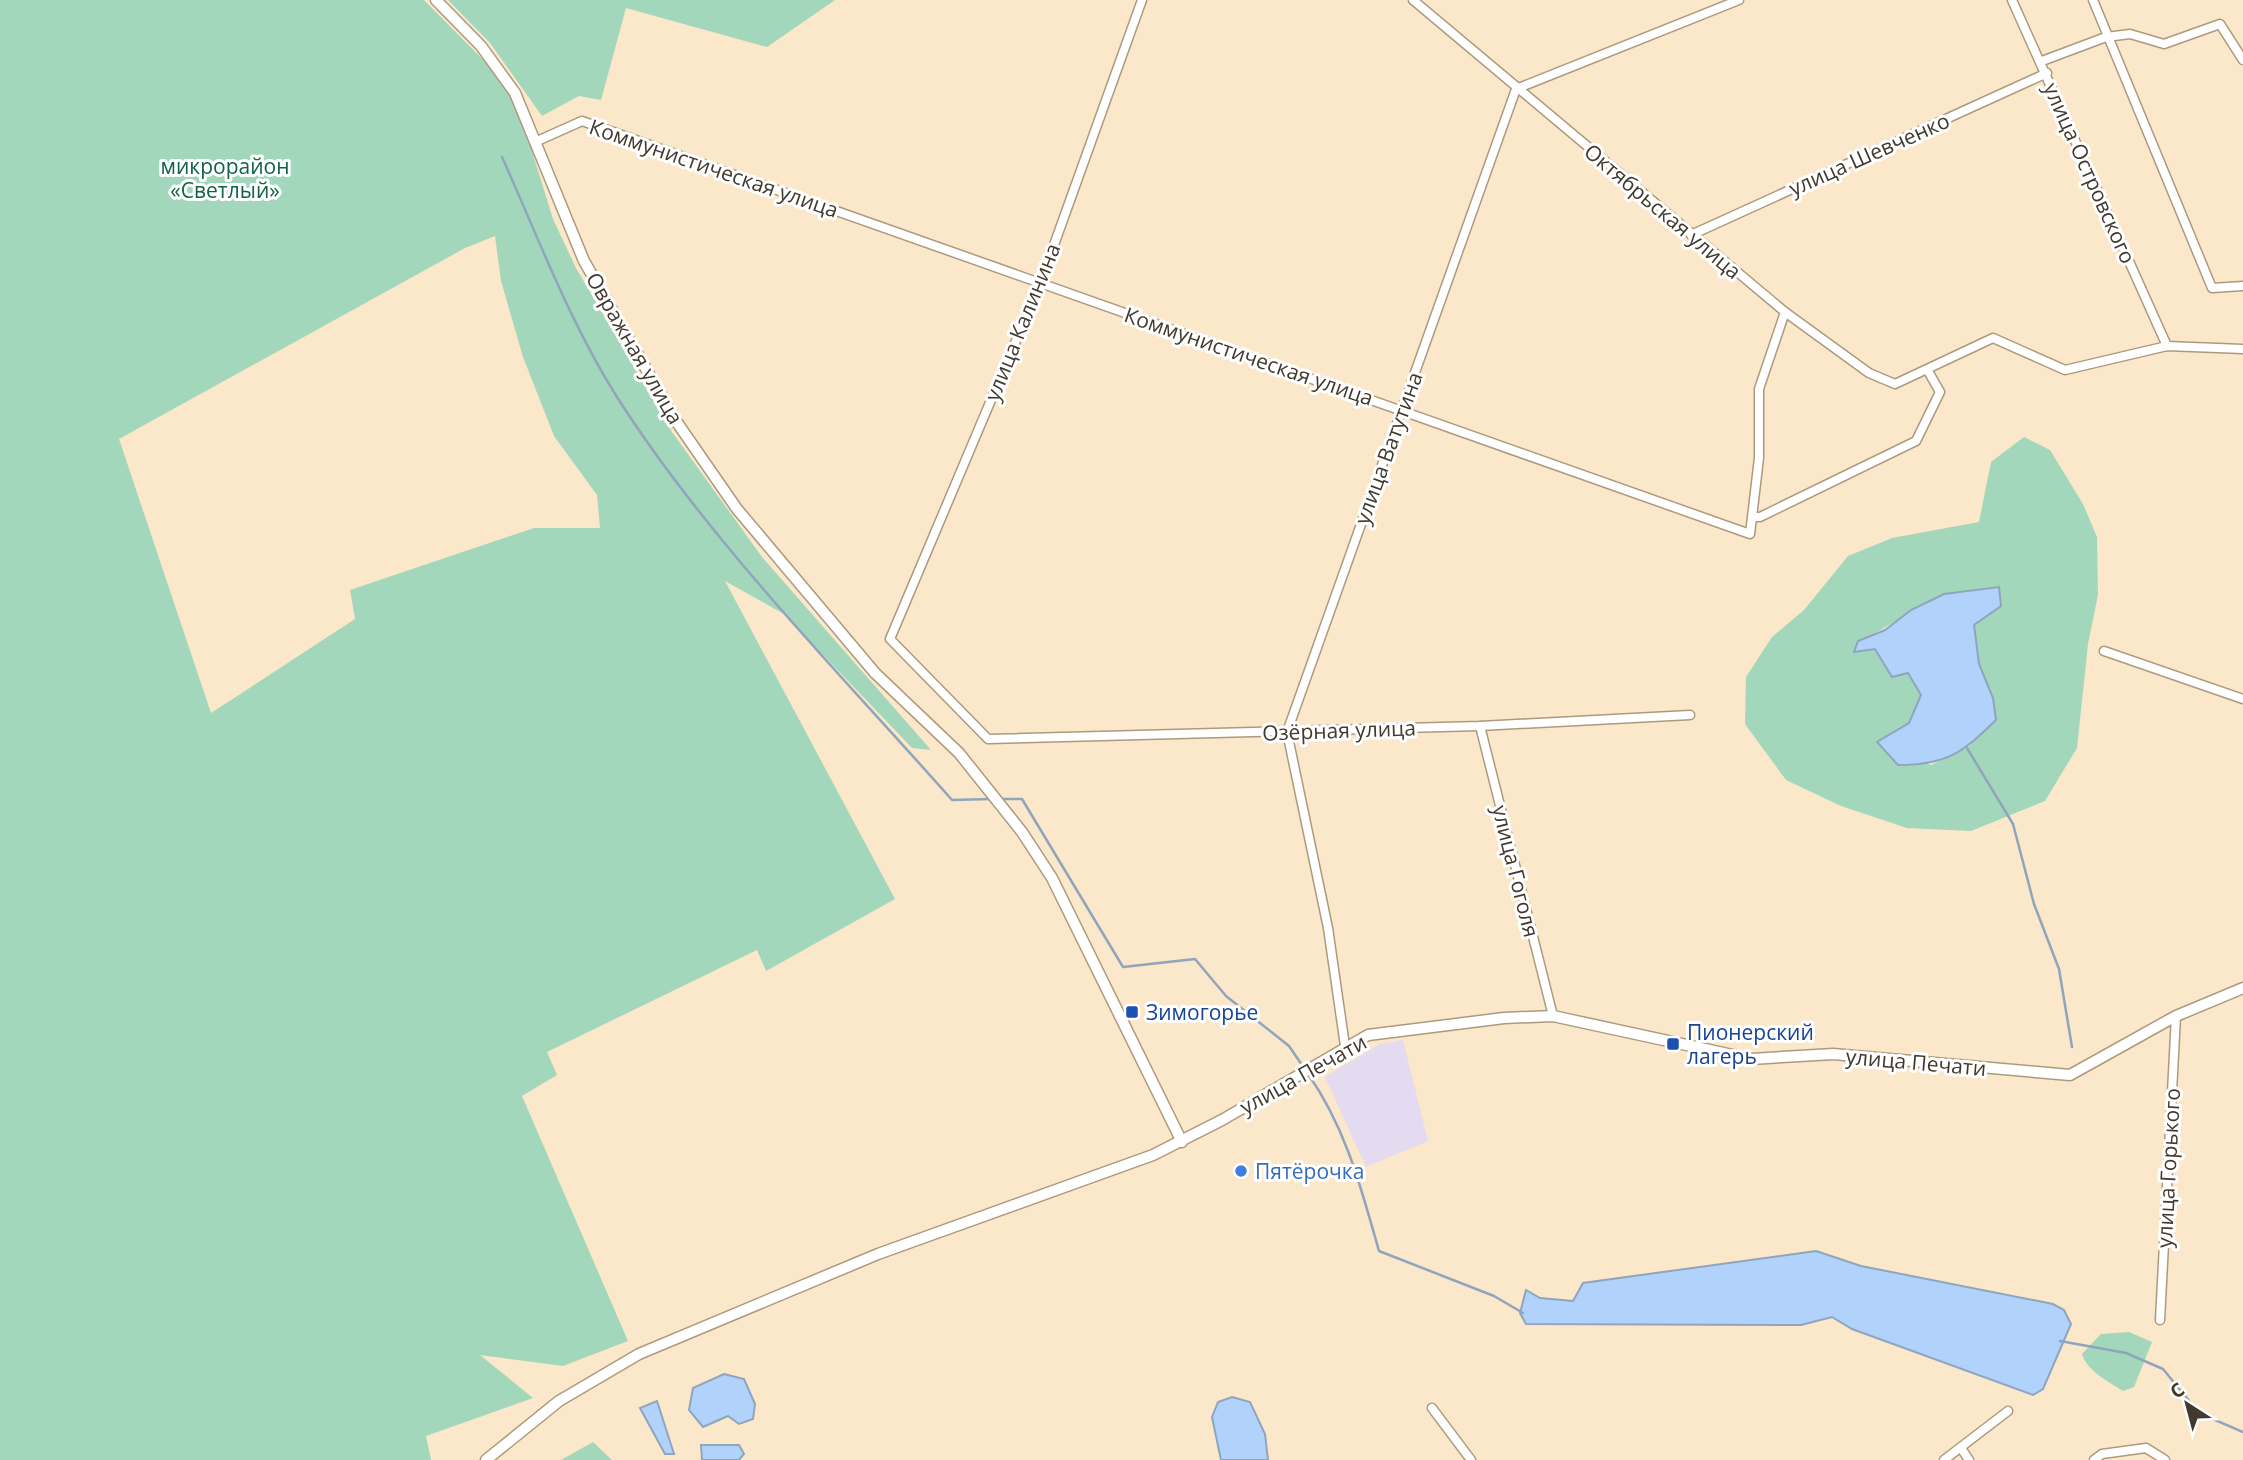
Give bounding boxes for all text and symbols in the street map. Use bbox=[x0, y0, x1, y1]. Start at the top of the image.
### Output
street label: улица Островского bbox=[2038, 78, 2142, 268]
street label: улица Шевченко bbox=[1784, 106, 1954, 202]
street label: Коммунистическая улица bbox=[586, 112, 842, 224]
street label: Октябрьская улица bbox=[1579, 137, 1747, 285]
park label: микрорайон «Светлый» bbox=[161, 152, 289, 204]
street label: улица Калинина bbox=[978, 239, 1066, 405]
street label: Овражная улица bbox=[580, 267, 690, 429]
street label: Коммунистическая улица bbox=[1121, 300, 1377, 412]
street label: улица Ватутина bbox=[1347, 368, 1429, 528]
street label: Озёрная улица bbox=[1262, 713, 1416, 747]
street label: улица Гоголя bbox=[1486, 802, 1546, 940]
place label: Зимогорье bbox=[1146, 998, 1258, 1026]
marker: Зимогорье bbox=[1124, 1004, 1140, 1020]
place label: Пионерский лагерь bbox=[1687, 1018, 1814, 1070]
street label: улица Печати bbox=[1235, 1028, 1371, 1120]
marker: Пионерский лагерь bbox=[1665, 1036, 1681, 1052]
street label: улица Печати bbox=[1845, 1042, 1987, 1082]
street label: улица Горького bbox=[2150, 1087, 2186, 1249]
place label: Пятёрочка bbox=[1255, 1157, 1364, 1185]
marker: Пятёрочка bbox=[1233, 1163, 1249, 1179]
north arrow bbox=[2152, 1369, 2222, 1439]
text: С bbox=[2164, 1376, 2190, 1404]

